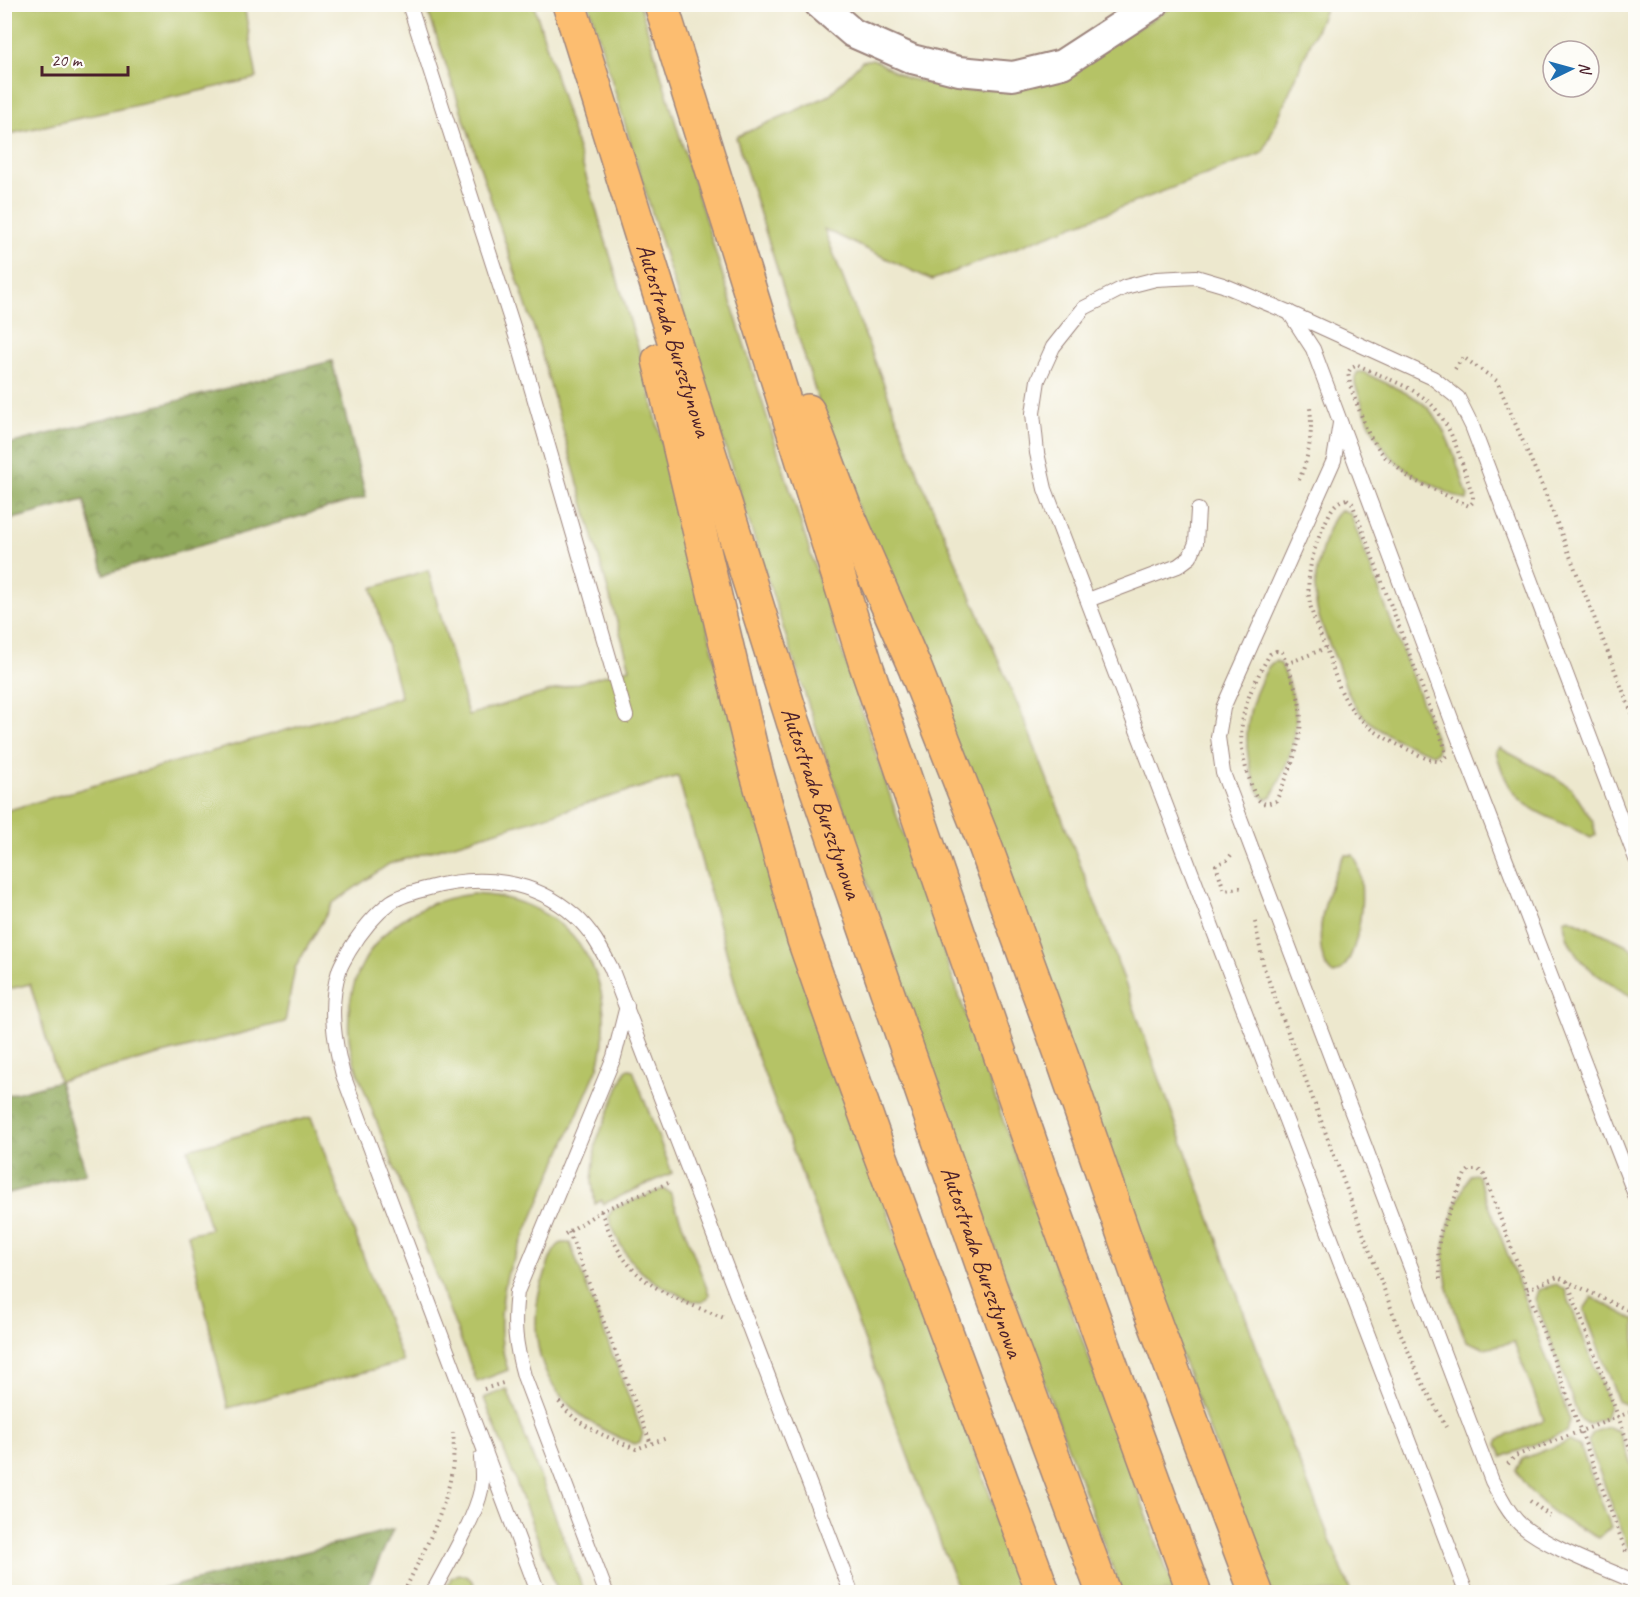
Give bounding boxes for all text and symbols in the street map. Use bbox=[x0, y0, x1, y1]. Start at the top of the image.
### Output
scale bar bbox=[42, 39, 128, 77]
north arrow bbox=[1541, 39, 1601, 99]
text: 20 m bbox=[51, 49, 84, 71]
text: N bbox=[1575, 62, 1596, 77]
street label: Autostrada Bursztynowa bbox=[630, 240, 719, 442]
street label: Autostrada Bursztynowa bbox=[775, 704, 869, 904]
street label: Autostrada Bursztynowa bbox=[934, 1162, 1030, 1363]

